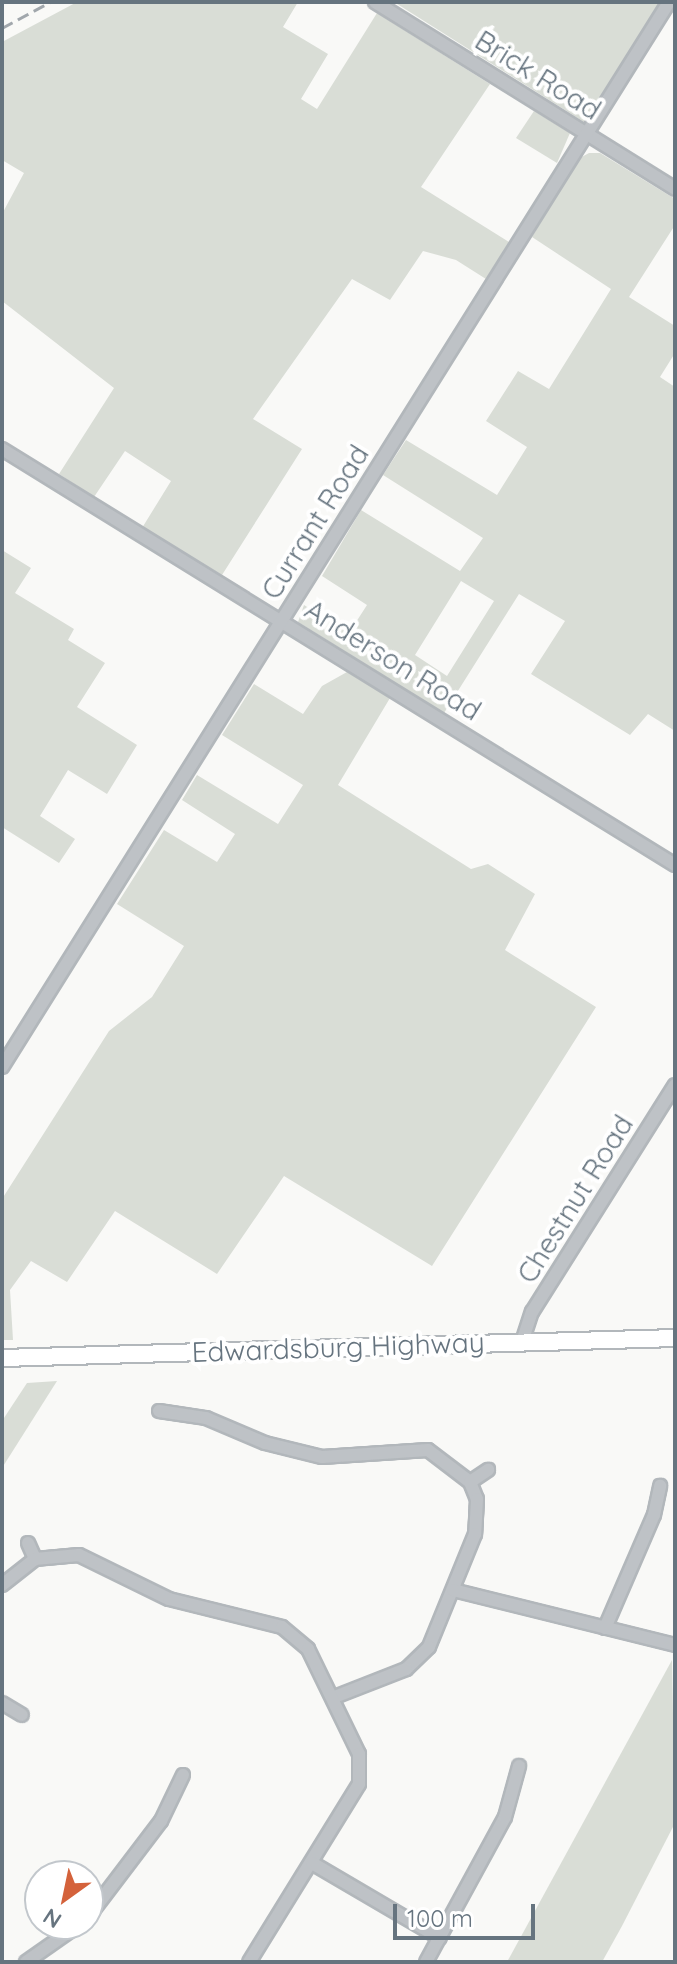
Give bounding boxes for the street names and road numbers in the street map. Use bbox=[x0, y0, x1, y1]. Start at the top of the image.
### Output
street label: Brick Road bbox=[469, 23, 607, 127]
street label: Currant Road bbox=[254, 439, 376, 605]
street label: Anderson Road bbox=[299, 592, 487, 728]
street label: Chestnut Road bbox=[510, 1109, 640, 1289]
street label: Edwardsburg Highway bbox=[191, 1325, 485, 1369]

